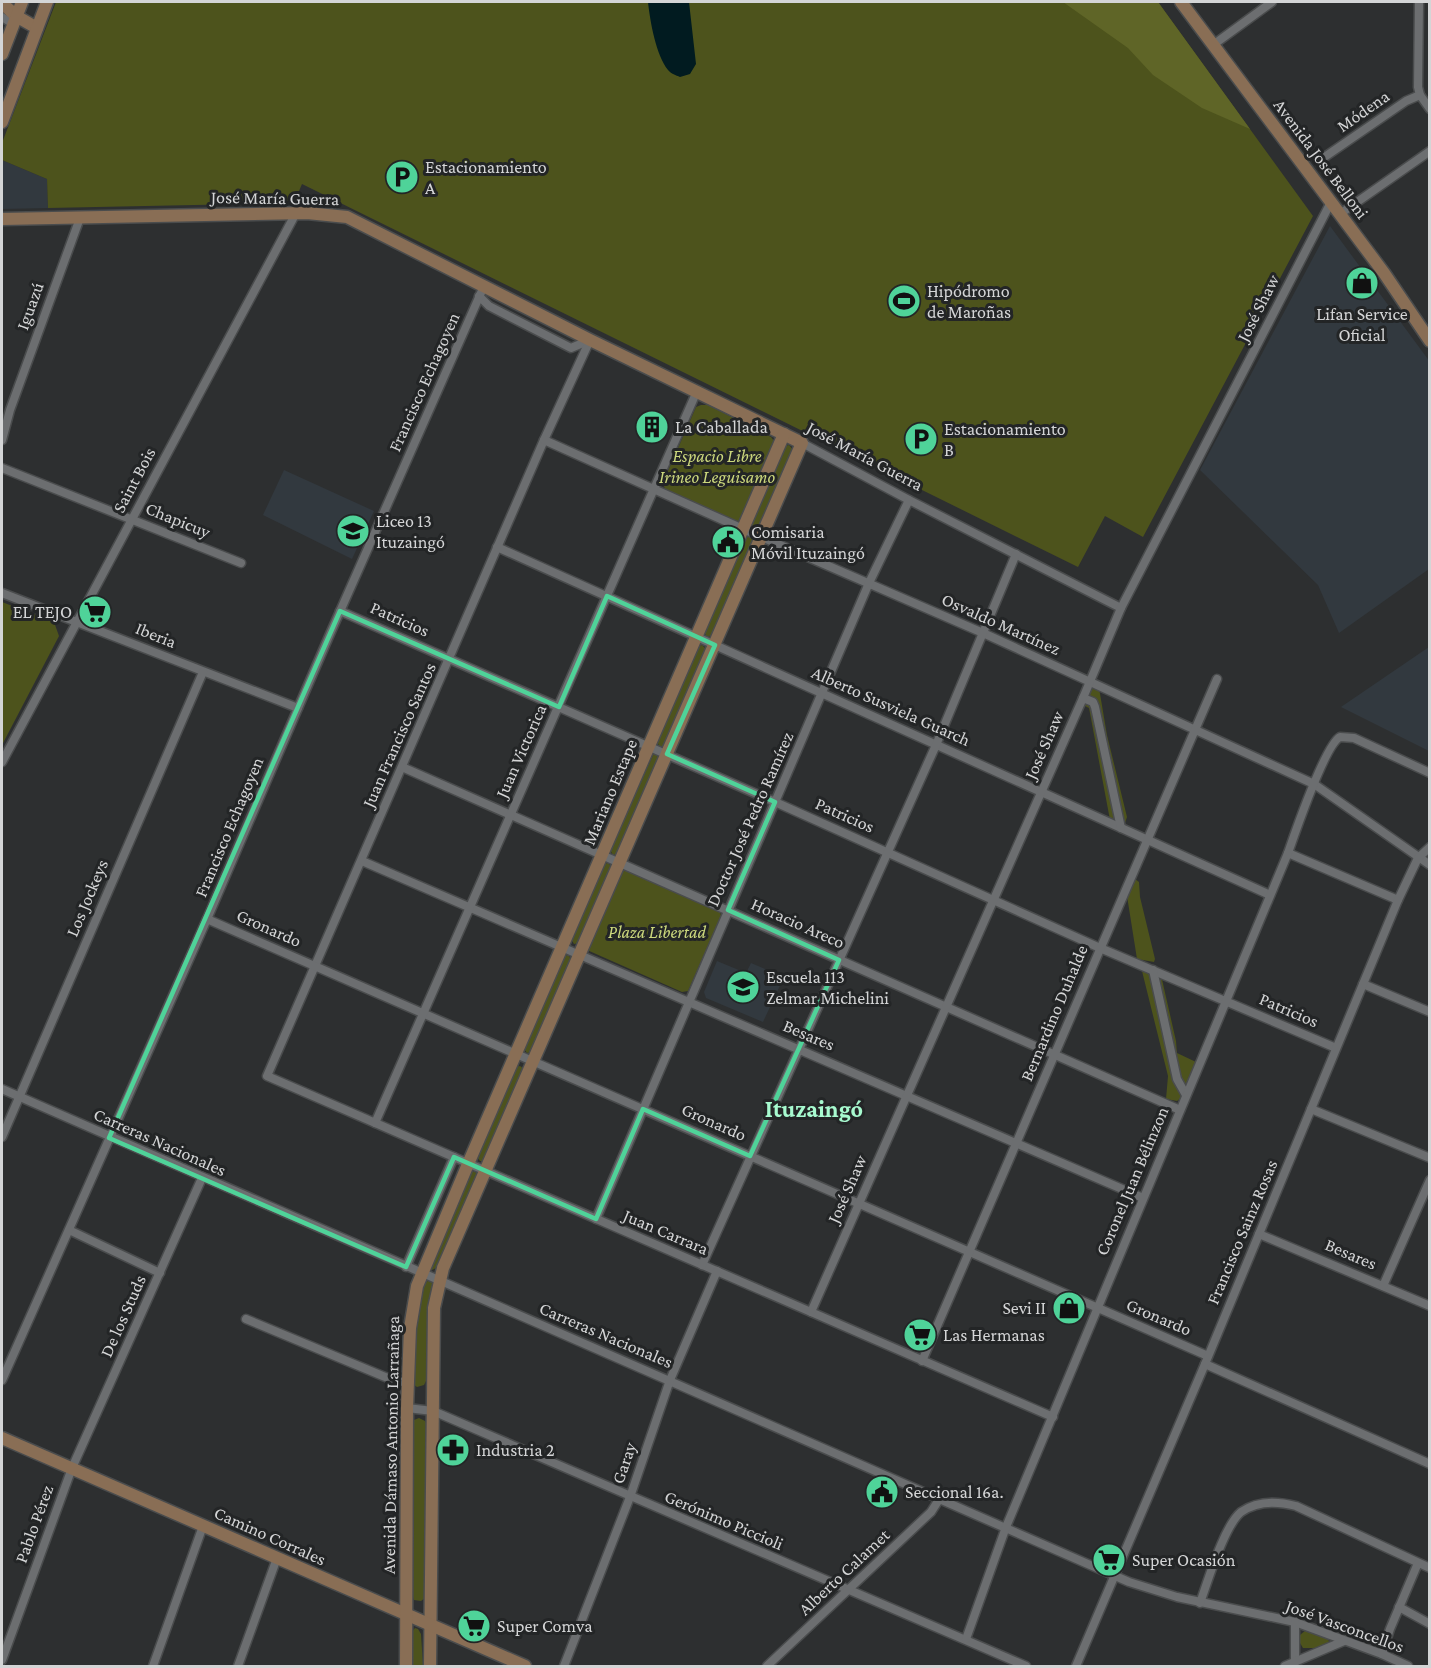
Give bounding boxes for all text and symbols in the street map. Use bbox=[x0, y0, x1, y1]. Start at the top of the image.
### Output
street label: Módena bbox=[1333, 86, 1393, 136]
street label: Avenida José Belloni bbox=[1270, 95, 1373, 223]
place label: Estacionamiento A bbox=[425, 157, 547, 198]
parking icon: Estacionamiento A bbox=[384, 159, 420, 195]
street label: José María Guerra bbox=[209, 187, 339, 209]
shop icon: Lifan Service Oficial bbox=[1344, 265, 1380, 301]
street label: José Shaw bbox=[1232, 271, 1284, 346]
street label: Iguazú bbox=[12, 279, 48, 333]
place label: Hipódromo de Maroñas bbox=[927, 281, 1011, 322]
sports icon: Hipódromo de Maroñas bbox=[886, 283, 922, 319]
place label: Lifan Service Oficial bbox=[1316, 304, 1408, 345]
street label: Francisco Echagoyen bbox=[384, 309, 464, 455]
building icon: La Caballada bbox=[634, 409, 670, 445]
street label: José María Guerra bbox=[802, 416, 926, 495]
place label: La Caballada bbox=[675, 417, 768, 437]
place label: Estacionamiento B bbox=[944, 419, 1066, 460]
parking icon: Estacionamiento B bbox=[903, 421, 939, 457]
street label: Saint Bois bbox=[109, 444, 159, 516]
park label: Espacio Libre Irineo Leguisamo bbox=[659, 446, 775, 487]
street label: Chapicuy bbox=[143, 498, 214, 542]
place label: Liceo 13 Ituzaingó bbox=[376, 511, 445, 552]
school or university icon: Liceo 13 Ituzaingó bbox=[335, 513, 371, 549]
place label: Comisaria Móvil Ituzaingó bbox=[751, 522, 865, 563]
public building icon: Comisaria Móvil Ituzaingó bbox=[710, 524, 746, 560]
street label: Osvaldo Martínez bbox=[939, 589, 1064, 659]
supermarket icon: EL TEJO bbox=[77, 594, 113, 630]
street label: Patricios bbox=[367, 597, 433, 641]
place label: EL TEJO bbox=[13, 602, 72, 622]
street label: Iberia bbox=[133, 618, 179, 652]
street label: Juan Francisco Santos bbox=[357, 660, 440, 812]
street label: Alberto Susviela Guarch bbox=[809, 662, 974, 750]
street label: Juan Victorica bbox=[491, 701, 551, 803]
street label: José Shaw bbox=[1019, 707, 1068, 784]
street label: Doctor José Pedro Ramírez bbox=[702, 728, 798, 909]
street label: Mariano Estape bbox=[579, 736, 641, 848]
street label: Francisco Echagoyen bbox=[190, 754, 268, 900]
street label: Patricios bbox=[812, 793, 878, 837]
street label: Los Jockeys bbox=[62, 857, 112, 939]
street label: Horacio Areco bbox=[748, 894, 848, 953]
street label: Gronardo bbox=[234, 905, 305, 951]
park label: Plaza Libertad bbox=[608, 922, 706, 942]
street label: Bernardino Duhalde bbox=[1016, 942, 1092, 1084]
place label: Escuela 113 Zelmar Michelini bbox=[766, 967, 889, 1008]
school or university icon: Escuela 113 Zelmar Michelini bbox=[725, 969, 761, 1005]
street label: Patricios bbox=[1256, 989, 1322, 1031]
street label: Besares bbox=[780, 1015, 838, 1055]
district label: Ituzaingó bbox=[765, 1095, 863, 1122]
street label: Gronardo bbox=[679, 1099, 750, 1145]
street label: Coronel Juan Bélinzon bbox=[1092, 1103, 1172, 1258]
street label: Carreras Nacionales bbox=[91, 1104, 229, 1180]
street label: José Shaw bbox=[822, 1151, 871, 1228]
street label: Francisco Sainz Rosas bbox=[1203, 1157, 1281, 1307]
street label: Juan Carrara bbox=[619, 1204, 711, 1259]
street label: Besares bbox=[1322, 1234, 1380, 1274]
street label: De los Studs bbox=[96, 1272, 150, 1360]
shop icon: Sevi II bbox=[1051, 1290, 1087, 1326]
street label: Gronardo bbox=[1123, 1294, 1195, 1340]
street label: Carreras Nacionales bbox=[536, 1298, 676, 1372]
place label: Sevi II bbox=[1002, 1298, 1046, 1318]
street label: Avenida Dámaso Antonio Larrañaga bbox=[379, 1316, 403, 1574]
supermarket icon: Las Hermanas bbox=[902, 1317, 938, 1353]
place label: Las Hermanas bbox=[943, 1325, 1045, 1345]
pharmacy icon: Industria 2 bbox=[435, 1432, 471, 1468]
street label: Garay bbox=[608, 1439, 641, 1486]
place label: Industria 2 bbox=[476, 1440, 555, 1460]
public building icon: Seccional 16a. bbox=[864, 1474, 900, 1510]
street label: Pablo Pérez bbox=[11, 1482, 57, 1566]
place label: Seccional 16a. bbox=[905, 1482, 1004, 1502]
street label: Gerónimo Piccioli bbox=[662, 1486, 787, 1554]
street label: Camino Corrales bbox=[211, 1502, 329, 1570]
street label: Alberto Calamet bbox=[794, 1524, 894, 1619]
supermarket icon: Super Ocasión bbox=[1091, 1542, 1127, 1578]
place label: Super Ocasión bbox=[1132, 1550, 1236, 1570]
street label: José Vasconcellos bbox=[1281, 1595, 1407, 1657]
supermarket icon: Super Comva bbox=[456, 1608, 492, 1644]
place label: Super Comva bbox=[497, 1616, 592, 1636]

